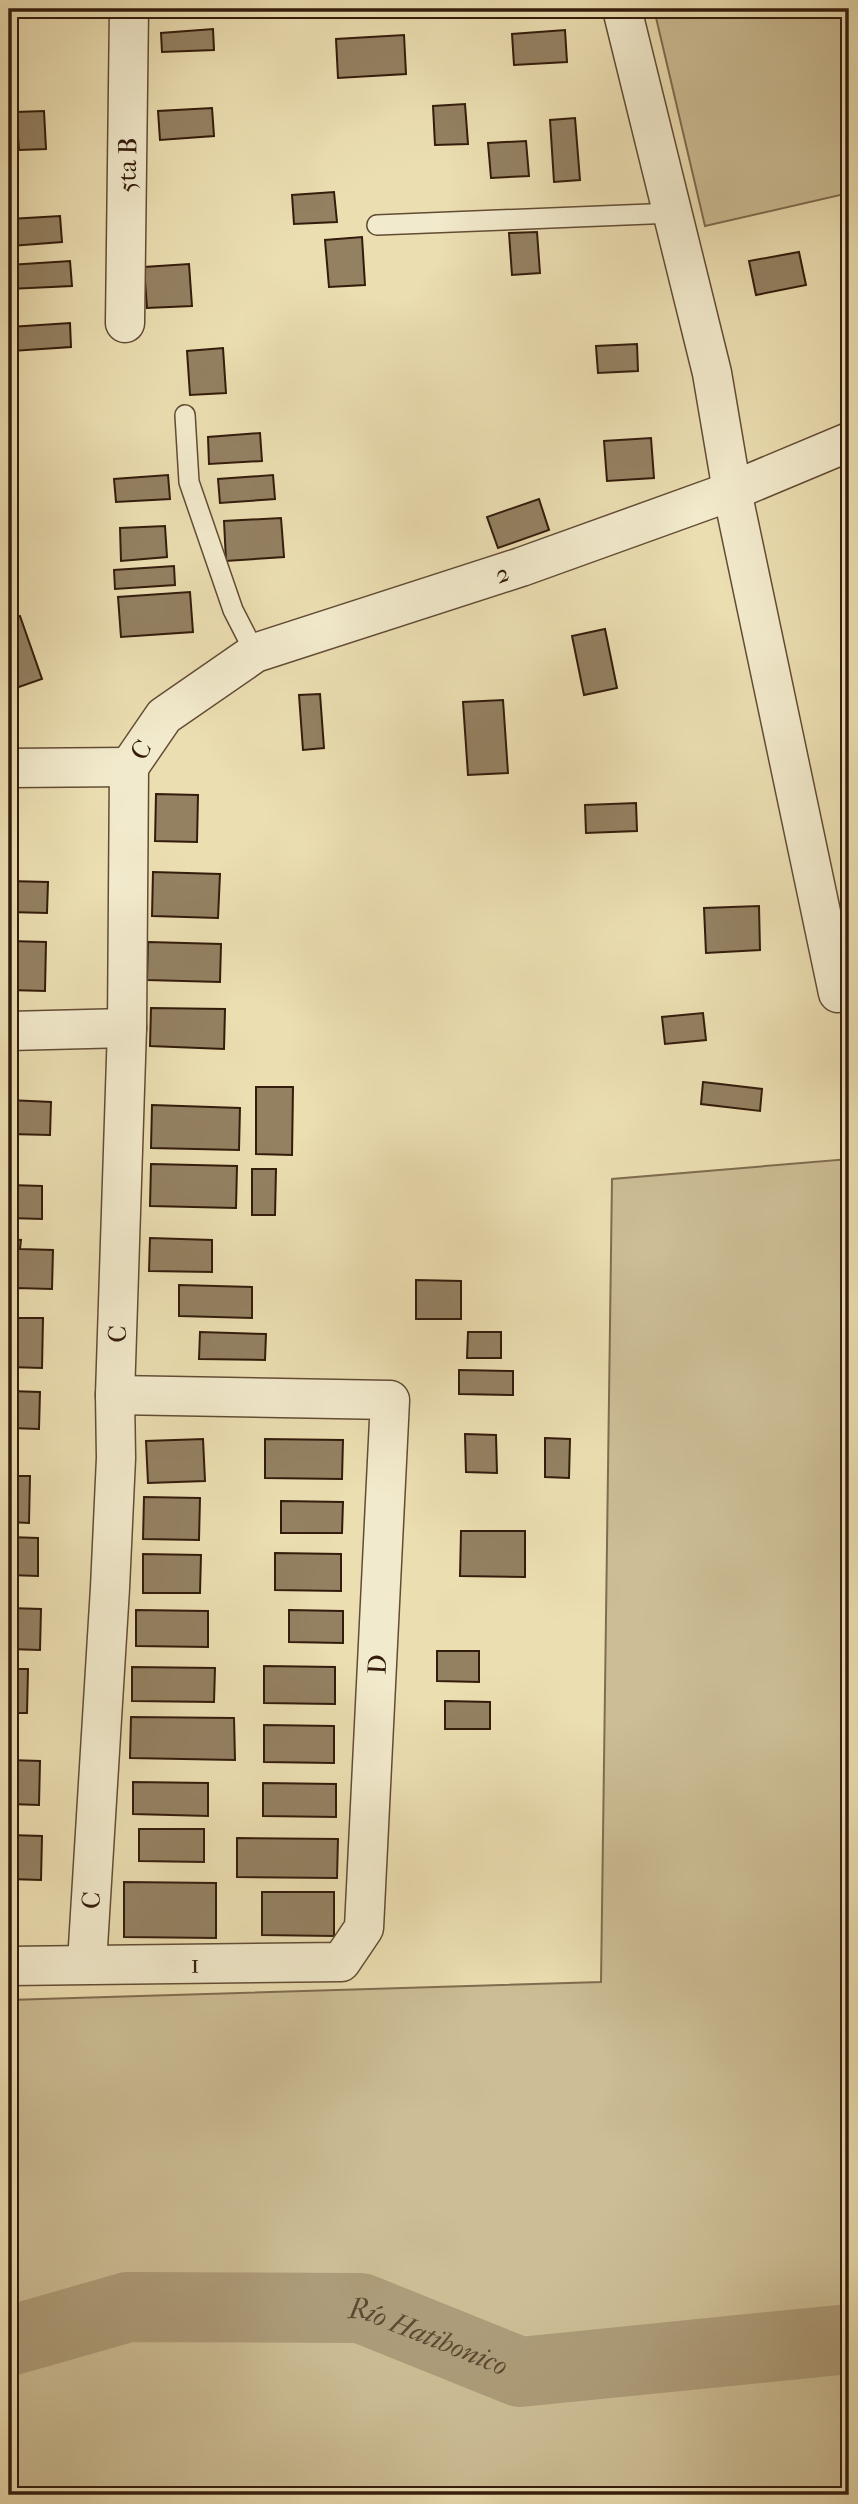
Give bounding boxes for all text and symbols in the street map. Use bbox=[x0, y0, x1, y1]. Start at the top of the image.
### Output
street label: 5ta B bbox=[112, 137, 143, 193]
street label: 2 bbox=[491, 557, 513, 590]
street label: C bbox=[124, 734, 159, 766]
street label: C bbox=[102, 1325, 133, 1343]
street label: D bbox=[362, 1654, 393, 1675]
street label: C bbox=[75, 1890, 107, 1910]
street label: 1 bbox=[190, 1949, 200, 1980]
water label: Río Hatibonico bbox=[346, 2292, 513, 2382]

